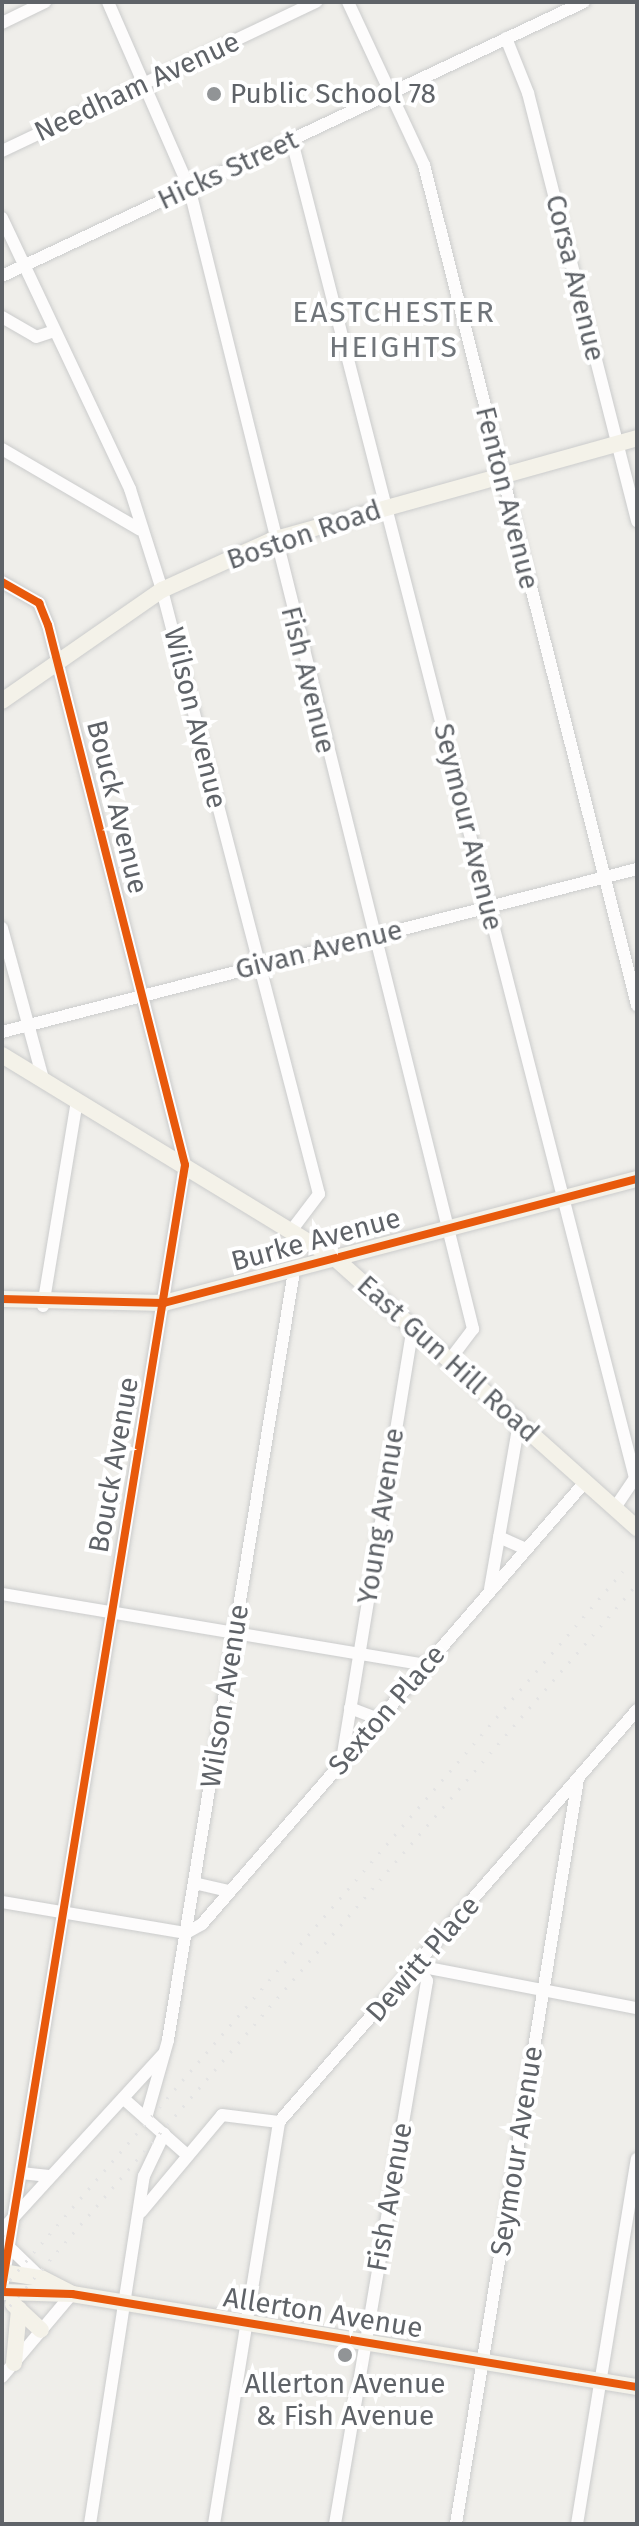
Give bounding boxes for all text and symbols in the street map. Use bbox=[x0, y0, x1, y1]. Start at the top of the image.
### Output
street label: Needham Avenue bbox=[29, 25, 245, 149]
place label: Public School 78 bbox=[230, 77, 436, 111]
marker: Public School 78 bbox=[205, 85, 223, 103]
street label: Hicks Street bbox=[152, 123, 304, 217]
street label: Corsa Avenue bbox=[538, 191, 612, 365]
district label: EASTCHESTER HEIGHTS bbox=[292, 294, 496, 364]
street label: Fenton Avenue bbox=[468, 403, 546, 593]
street label: Boston Road bbox=[222, 493, 386, 577]
street label: Fish Avenue bbox=[273, 603, 343, 757]
street label: Wilson Avenue bbox=[156, 624, 234, 812]
street label: Bouck Avenue bbox=[79, 717, 155, 897]
street label: Seymour Avenue bbox=[426, 720, 510, 934]
street label: Givan Avenue bbox=[232, 913, 406, 987]
street label: Burke Avenue bbox=[228, 1201, 404, 1279]
street label: East Gun Hill Road bbox=[350, 1268, 546, 1450]
street label: Bouck Avenue bbox=[82, 1375, 146, 1555]
street label: Young Avenue bbox=[351, 1426, 411, 1606]
street label: Wilson Avenue bbox=[194, 1602, 256, 1790]
street label: Sexton Place bbox=[321, 1638, 453, 1782]
street label: Dewitt Place bbox=[359, 1889, 487, 2029]
street label: Seymour Avenue bbox=[484, 2044, 550, 2258]
street label: Fish Avenue bbox=[360, 2120, 420, 2274]
street label: Allerton Avenue bbox=[221, 2281, 425, 2345]
marker: Allerton Avenue & Fish Avenue bbox=[336, 2346, 354, 2364]
place label: Allerton Avenue & Fish Avenue bbox=[244, 2367, 446, 2433]

